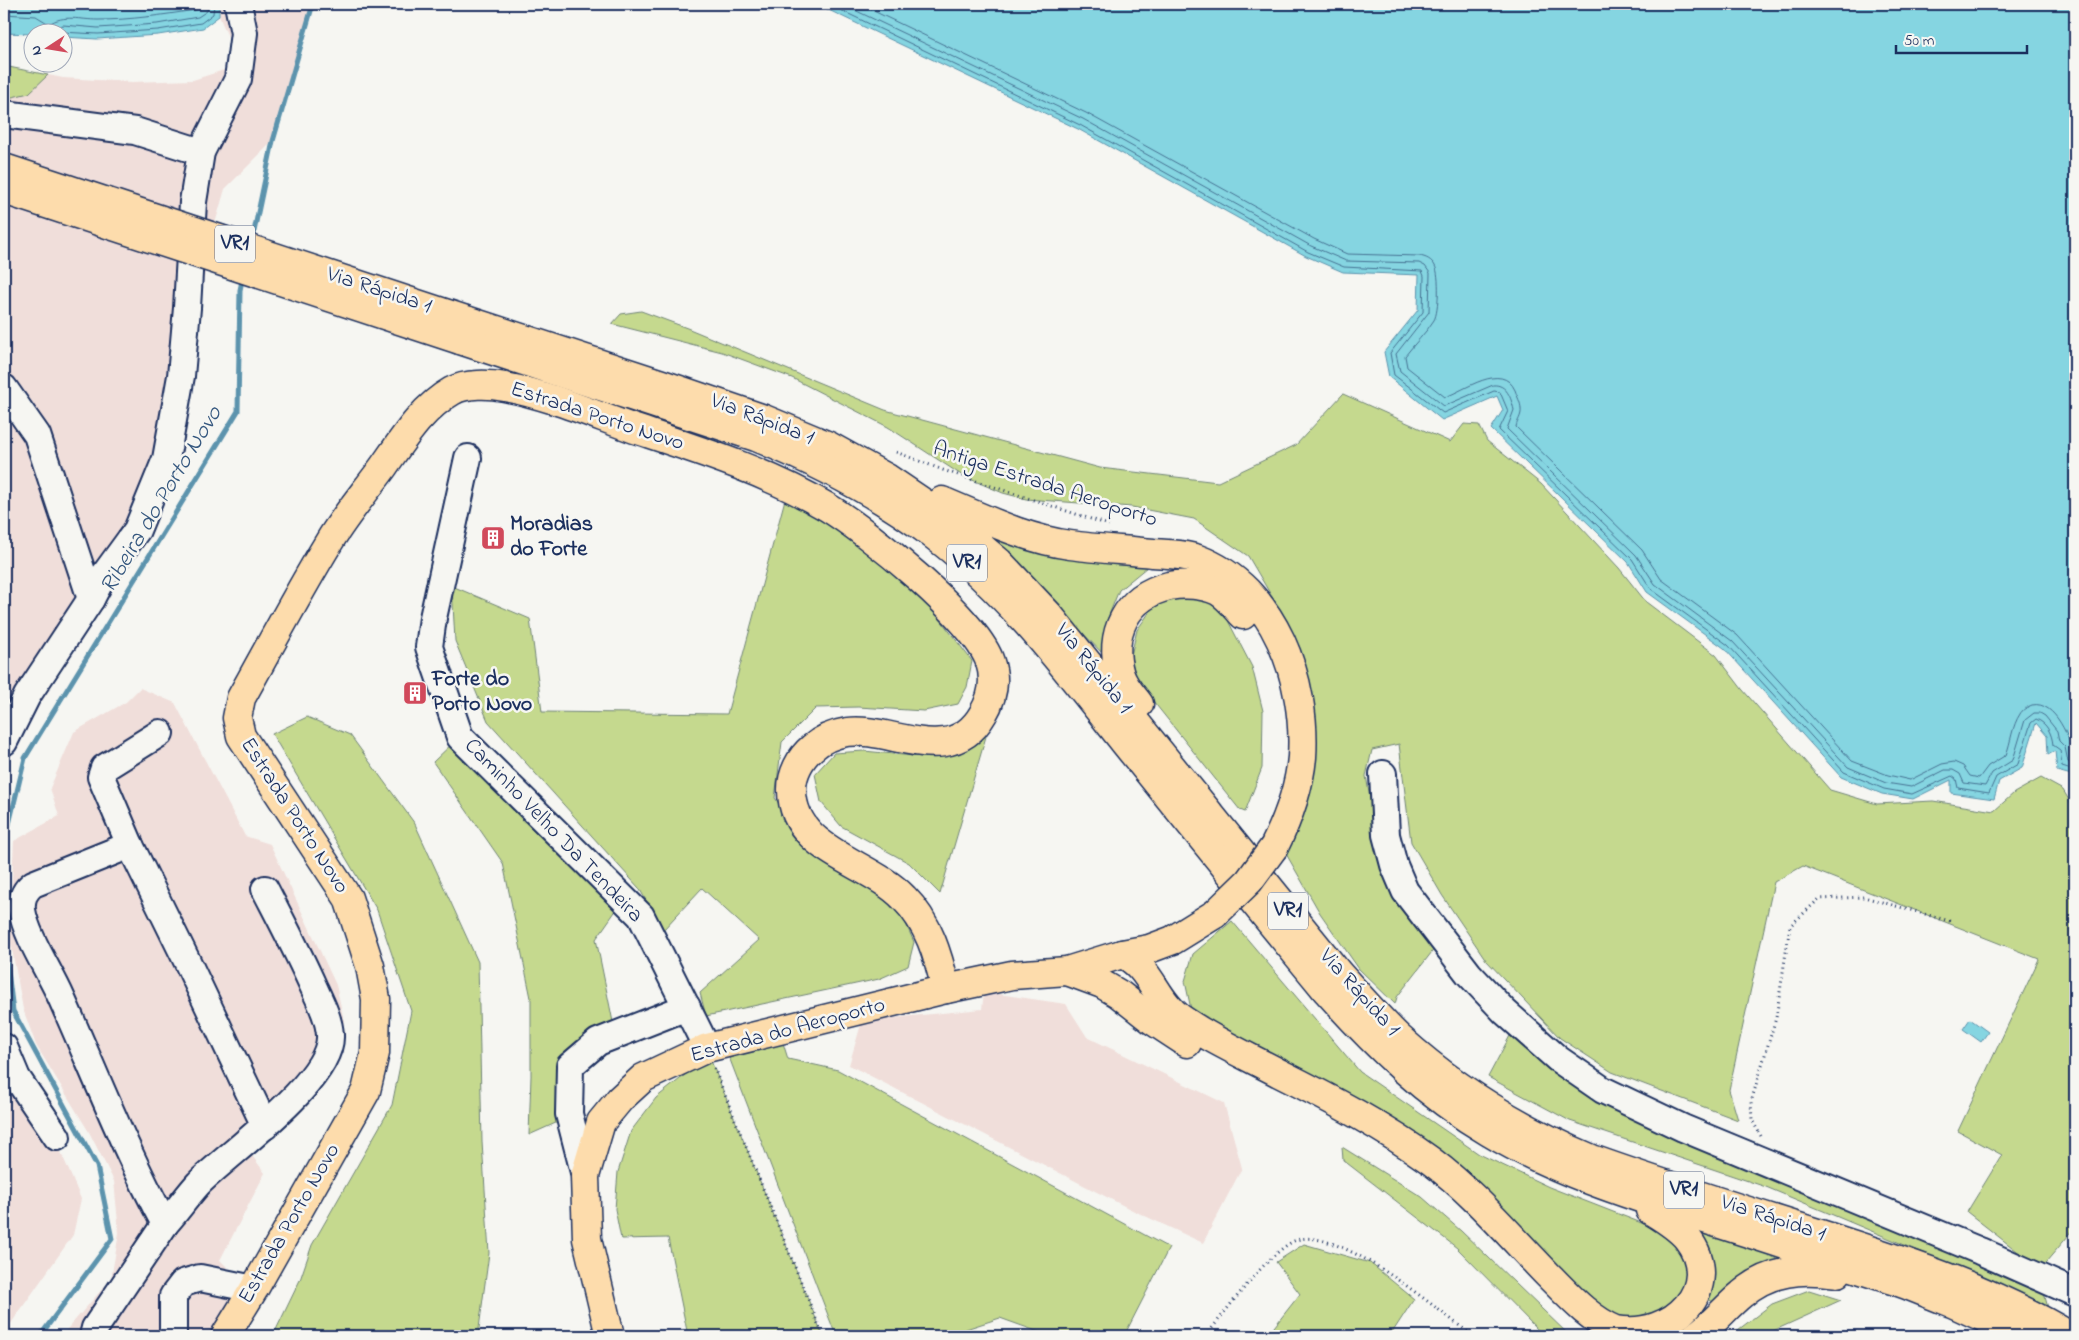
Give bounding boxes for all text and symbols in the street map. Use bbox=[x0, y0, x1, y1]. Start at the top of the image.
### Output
north arrow bbox=[22, 22, 72, 72]
scale bar bbox=[1896, 22, 2028, 54]
text: 50 m bbox=[1904, 30, 1935, 52]
text: N bbox=[25, 44, 48, 57]
road number: VR1 bbox=[215, 225, 255, 262]
street label: Via Rápida 1 bbox=[321, 259, 436, 323]
street label: Estrada Porto Novo bbox=[506, 374, 688, 460]
street label: Via Rápida 1 bbox=[705, 385, 818, 454]
water label: Ribeira do Porto Novo bbox=[92, 398, 233, 600]
street label: Antiga Estrada Aeroporto bbox=[928, 434, 1161, 537]
place label: Moradias do Forte bbox=[510, 509, 593, 566]
building icon: Moradias do Forte bbox=[480, 525, 506, 551]
road number: VR1 bbox=[947, 544, 987, 582]
street label: Via Rápida 1 bbox=[1046, 616, 1140, 721]
place label: Forte do Porto Novo bbox=[431, 664, 532, 721]
building icon: Forte do Porto Novo bbox=[402, 680, 428, 706]
street label: Caminho Velho Da Tendeira bbox=[456, 731, 650, 931]
street label: Estrada Porto Novo bbox=[231, 732, 357, 900]
road number: VR1 bbox=[1268, 892, 1308, 929]
street label: Via Rápida 1 bbox=[1310, 941, 1407, 1044]
street label: Estrada do Aeroporto bbox=[687, 990, 889, 1072]
street label: Estrada Porto Novo bbox=[231, 1138, 349, 1310]
road number: VR1 bbox=[1664, 1172, 1704, 1208]
street label: Via Rápida 1 bbox=[1715, 1187, 1830, 1251]

